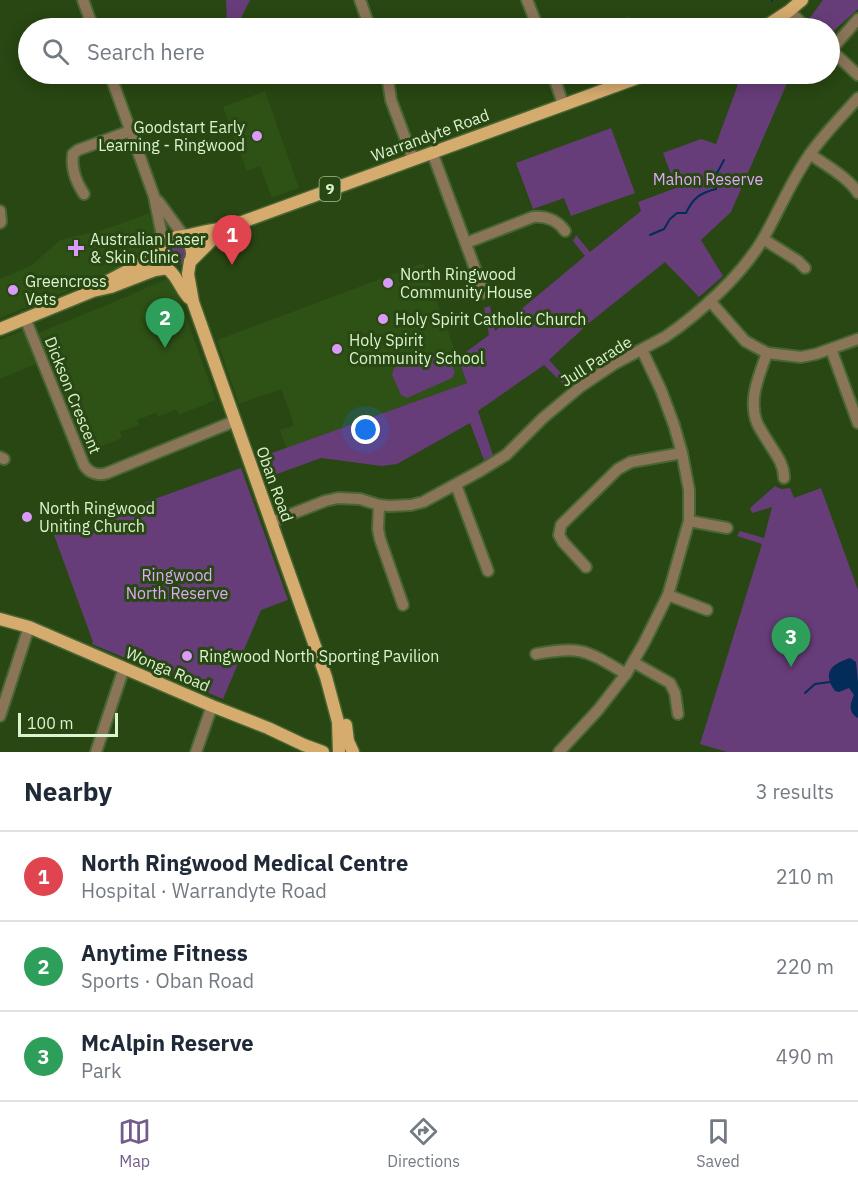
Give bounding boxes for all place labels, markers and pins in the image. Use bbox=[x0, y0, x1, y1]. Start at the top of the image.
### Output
place label: Goodstart Early Learning - Ringwood bbox=[98, 117, 245, 155]
marker: Goodstart Early Learning - Ringwood bbox=[250, 129, 264, 143]
pin: 1 bbox=[212, 216, 252, 265]
place label: Australian Laser & Skin Clinic bbox=[90, 229, 206, 267]
marker: Australian Laser & Skin Clinic bbox=[67, 239, 85, 257]
place label: North Ringwood Community House bbox=[400, 264, 533, 302]
place label: Greencross Vets bbox=[25, 271, 107, 309]
marker: North Ringwood Community House bbox=[381, 276, 395, 290]
marker: Greencross Vets bbox=[6, 283, 20, 297]
pin: 2 bbox=[146, 298, 184, 348]
place label: Holy Spirit Catholic Church bbox=[395, 309, 586, 329]
marker: Holy Spirit Catholic Church bbox=[376, 312, 390, 326]
place label: Holy Spirit Community School bbox=[349, 330, 484, 368]
marker: Holy Spirit Community School bbox=[330, 342, 344, 356]
place label: North Ringwood Uniting Church bbox=[39, 498, 155, 536]
marker: North Ringwood Uniting Church bbox=[20, 510, 34, 524]
pin: 3 bbox=[772, 618, 810, 667]
place label: Ringwood North Sporting Pavilion bbox=[199, 646, 439, 666]
marker: Ringwood North Sporting Pavilion bbox=[180, 649, 194, 663]

